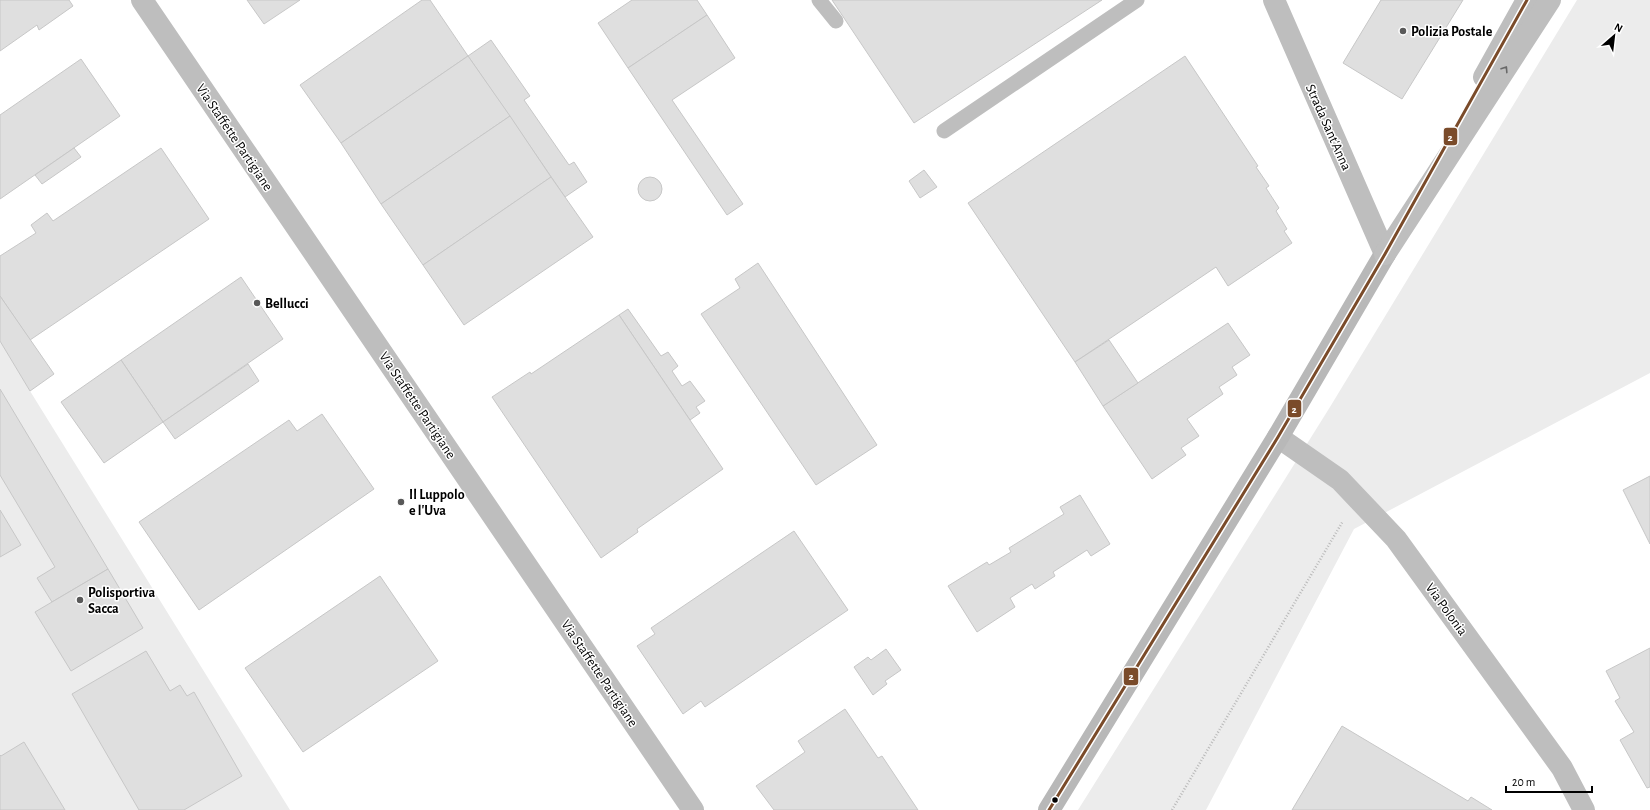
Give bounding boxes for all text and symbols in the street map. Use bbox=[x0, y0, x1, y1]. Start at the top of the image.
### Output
north arrow bbox=[1594, 16, 1634, 56]
text: N bbox=[1612, 21, 1624, 34]
place label: Polizia Postale bbox=[1411, 25, 1493, 39]
marker: Polizia Postale bbox=[1398, 26, 1408, 36]
one-way arrow bbox=[1501, 66, 1508, 73]
street label: Via Staffette Partigiane bbox=[193, 82, 275, 193]
street label: Strada Sant'Anna bbox=[1303, 82, 1354, 173]
line badge: 2 bbox=[1443, 127, 1458, 146]
text: 2 bbox=[1447, 132, 1453, 143]
place label: Bellucci bbox=[265, 297, 309, 311]
marker: Bellucci bbox=[252, 298, 262, 308]
street label: Via Staffette Partigiane bbox=[376, 350, 458, 461]
line badge: 2 bbox=[1287, 399, 1302, 418]
text: 2 bbox=[1291, 404, 1297, 415]
place label: Il Luppolo e l'Uva bbox=[409, 488, 465, 518]
marker: Il Luppolo e l'Uva bbox=[396, 497, 406, 507]
street label: Via Polonia bbox=[1423, 581, 1470, 639]
place label: Polisportiva Sacca bbox=[88, 586, 155, 616]
marker: Polisportiva Sacca bbox=[75, 595, 85, 605]
street label: Via Staffette Partigiane bbox=[558, 618, 640, 729]
line badge: 2 bbox=[1123, 667, 1139, 686]
text: 2 bbox=[1128, 671, 1134, 682]
scale bar bbox=[1506, 768, 1592, 794]
text: 20 m bbox=[1512, 776, 1535, 788]
unlabelled marker bbox=[1050, 795, 1060, 805]

